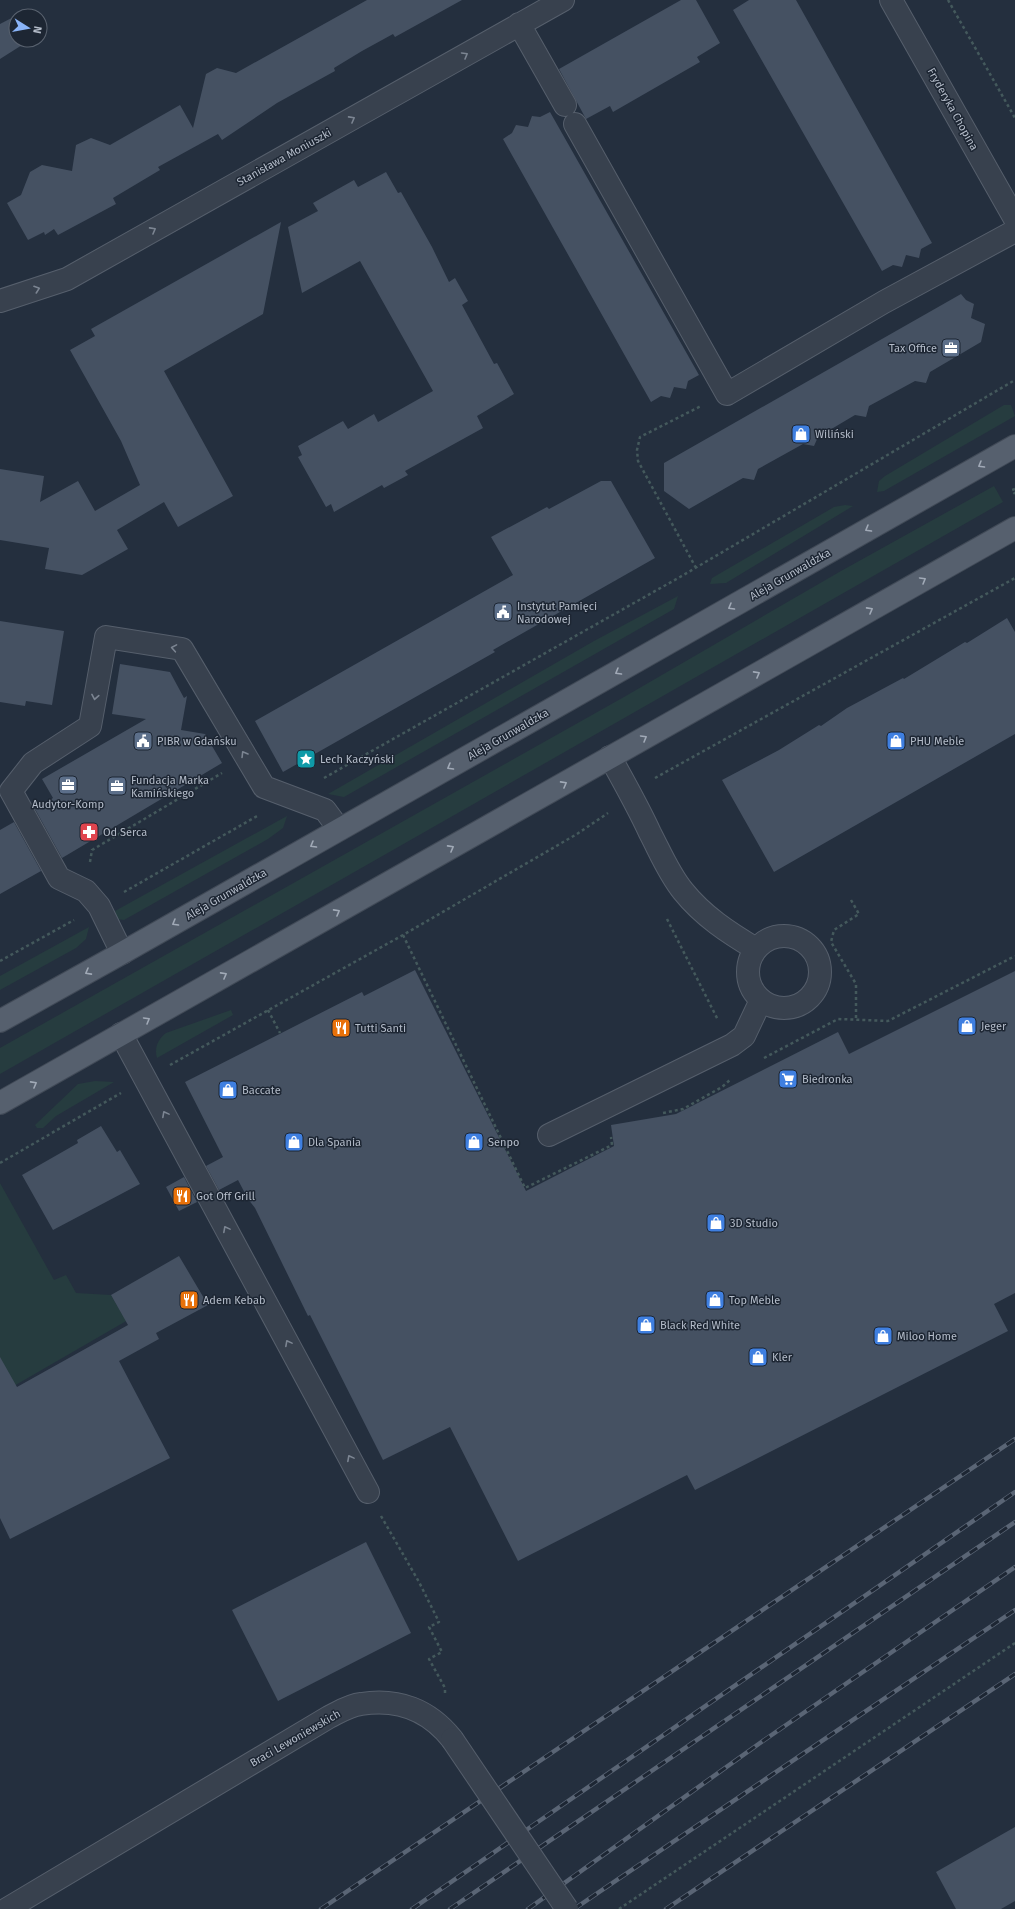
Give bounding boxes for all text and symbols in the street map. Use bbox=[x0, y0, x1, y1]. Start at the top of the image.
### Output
north arrow bbox=[8, 8, 48, 48]
text: N bbox=[30, 25, 44, 35]
one-way arrow bbox=[461, 53, 468, 60]
street label: Fryderyka Chopina bbox=[925, 66, 981, 153]
one-way arrow bbox=[348, 117, 355, 124]
street label: Stanisława Moniuszki bbox=[235, 126, 334, 189]
one-way arrow bbox=[149, 228, 156, 235]
one-way arrow bbox=[33, 285, 40, 293]
office icon: Tax Office bbox=[940, 337, 962, 359]
place label: Tax Office bbox=[889, 342, 937, 355]
shop icon: Wiliński bbox=[790, 423, 812, 445]
place label: Wiliński bbox=[815, 428, 854, 441]
one-way arrow bbox=[978, 461, 985, 468]
one-way arrow bbox=[865, 525, 872, 532]
street label: Aleja Grunwaldzka bbox=[748, 546, 833, 603]
one-way arrow bbox=[919, 578, 927, 585]
place label: Instytut Pamięci Narodowej bbox=[517, 600, 597, 626]
public building icon: Instytut Pamięci Narodowej bbox=[492, 601, 514, 623]
one-way arrow bbox=[728, 603, 735, 610]
one-way arrow bbox=[866, 608, 874, 615]
one-way arrow bbox=[171, 644, 177, 653]
one-way arrow bbox=[614, 667, 622, 674]
one-way arrow bbox=[753, 672, 760, 679]
one-way arrow bbox=[92, 694, 100, 700]
street label: Aleja Grunwaldzka bbox=[466, 706, 551, 763]
public building icon: PIBR w Gdańsku bbox=[132, 730, 154, 752]
shop icon: PHU Meble bbox=[885, 730, 907, 752]
place label: PIBR w Gdańsku bbox=[157, 735, 237, 748]
place label: PHU Meble bbox=[910, 735, 964, 748]
one-way arrow bbox=[640, 736, 647, 743]
place icon: Lech Kaczyński bbox=[295, 748, 317, 770]
one-way arrow bbox=[242, 751, 249, 758]
place label: Lech Kaczyński bbox=[320, 753, 394, 766]
one-way arrow bbox=[447, 762, 454, 769]
office icon: Audytor-Komp bbox=[57, 774, 79, 796]
place label: Fundacja Marka Kamińskiego bbox=[131, 774, 209, 800]
office icon: Fundacja Marka Kamińskiego bbox=[106, 775, 128, 797]
one-way arrow bbox=[560, 781, 567, 788]
place label: Audytor-Komp bbox=[32, 798, 104, 811]
pharmacy icon: Od Serca bbox=[78, 821, 100, 843]
place label: Od Serca bbox=[103, 826, 147, 839]
one-way arrow bbox=[310, 840, 317, 847]
one-way arrow bbox=[446, 845, 454, 852]
street label: Aleja Grunwaldzka bbox=[184, 866, 269, 923]
one-way arrow bbox=[333, 909, 340, 916]
one-way arrow bbox=[172, 919, 180, 926]
one-way arrow bbox=[85, 968, 92, 975]
one-way arrow bbox=[220, 973, 227, 980]
shop icon: Jeger bbox=[956, 1015, 978, 1037]
one-way arrow bbox=[143, 1017, 150, 1024]
restaurant icon: Tutti Santi bbox=[330, 1017, 352, 1039]
place label: Jeger bbox=[981, 1020, 1007, 1033]
place label: Tutti Santi bbox=[355, 1022, 406, 1035]
supermarket icon: Biedronka bbox=[777, 1068, 799, 1090]
place label: Biedronka bbox=[802, 1073, 853, 1086]
shop icon: Baccate bbox=[217, 1079, 239, 1101]
one-way arrow bbox=[30, 1081, 37, 1088]
place label: Baccate bbox=[242, 1084, 281, 1097]
one-way arrow bbox=[162, 1111, 169, 1118]
shop icon: Dla Spania bbox=[283, 1131, 305, 1153]
shop icon: Senpo bbox=[463, 1131, 485, 1153]
place label: Dla Spania bbox=[308, 1136, 361, 1149]
place label: Senpo bbox=[488, 1136, 519, 1149]
restaurant icon: Got Off Grill bbox=[171, 1185, 193, 1207]
place label: Got Off Grill bbox=[196, 1190, 255, 1203]
shop icon: 3D Studio bbox=[705, 1212, 727, 1234]
place label: 3D Studio bbox=[730, 1217, 778, 1230]
one-way arrow bbox=[224, 1226, 231, 1233]
restaurant icon: Adem Kebab bbox=[178, 1289, 200, 1311]
shop icon: Top Meble bbox=[704, 1289, 726, 1311]
place label: Adem Kebab bbox=[203, 1294, 265, 1307]
place label: Top Meble bbox=[729, 1294, 780, 1307]
shop icon: Black Red White bbox=[635, 1314, 657, 1336]
place label: Black Red White bbox=[660, 1319, 740, 1332]
shop icon: Miloo Home bbox=[872, 1325, 894, 1347]
place label: Miloo Home bbox=[897, 1330, 957, 1343]
one-way arrow bbox=[285, 1340, 293, 1347]
shop icon: Kler bbox=[747, 1346, 769, 1368]
place label: Kler bbox=[772, 1351, 793, 1364]
one-way arrow bbox=[347, 1455, 354, 1462]
street label: Braci Lewoniewskich bbox=[248, 1707, 343, 1770]

